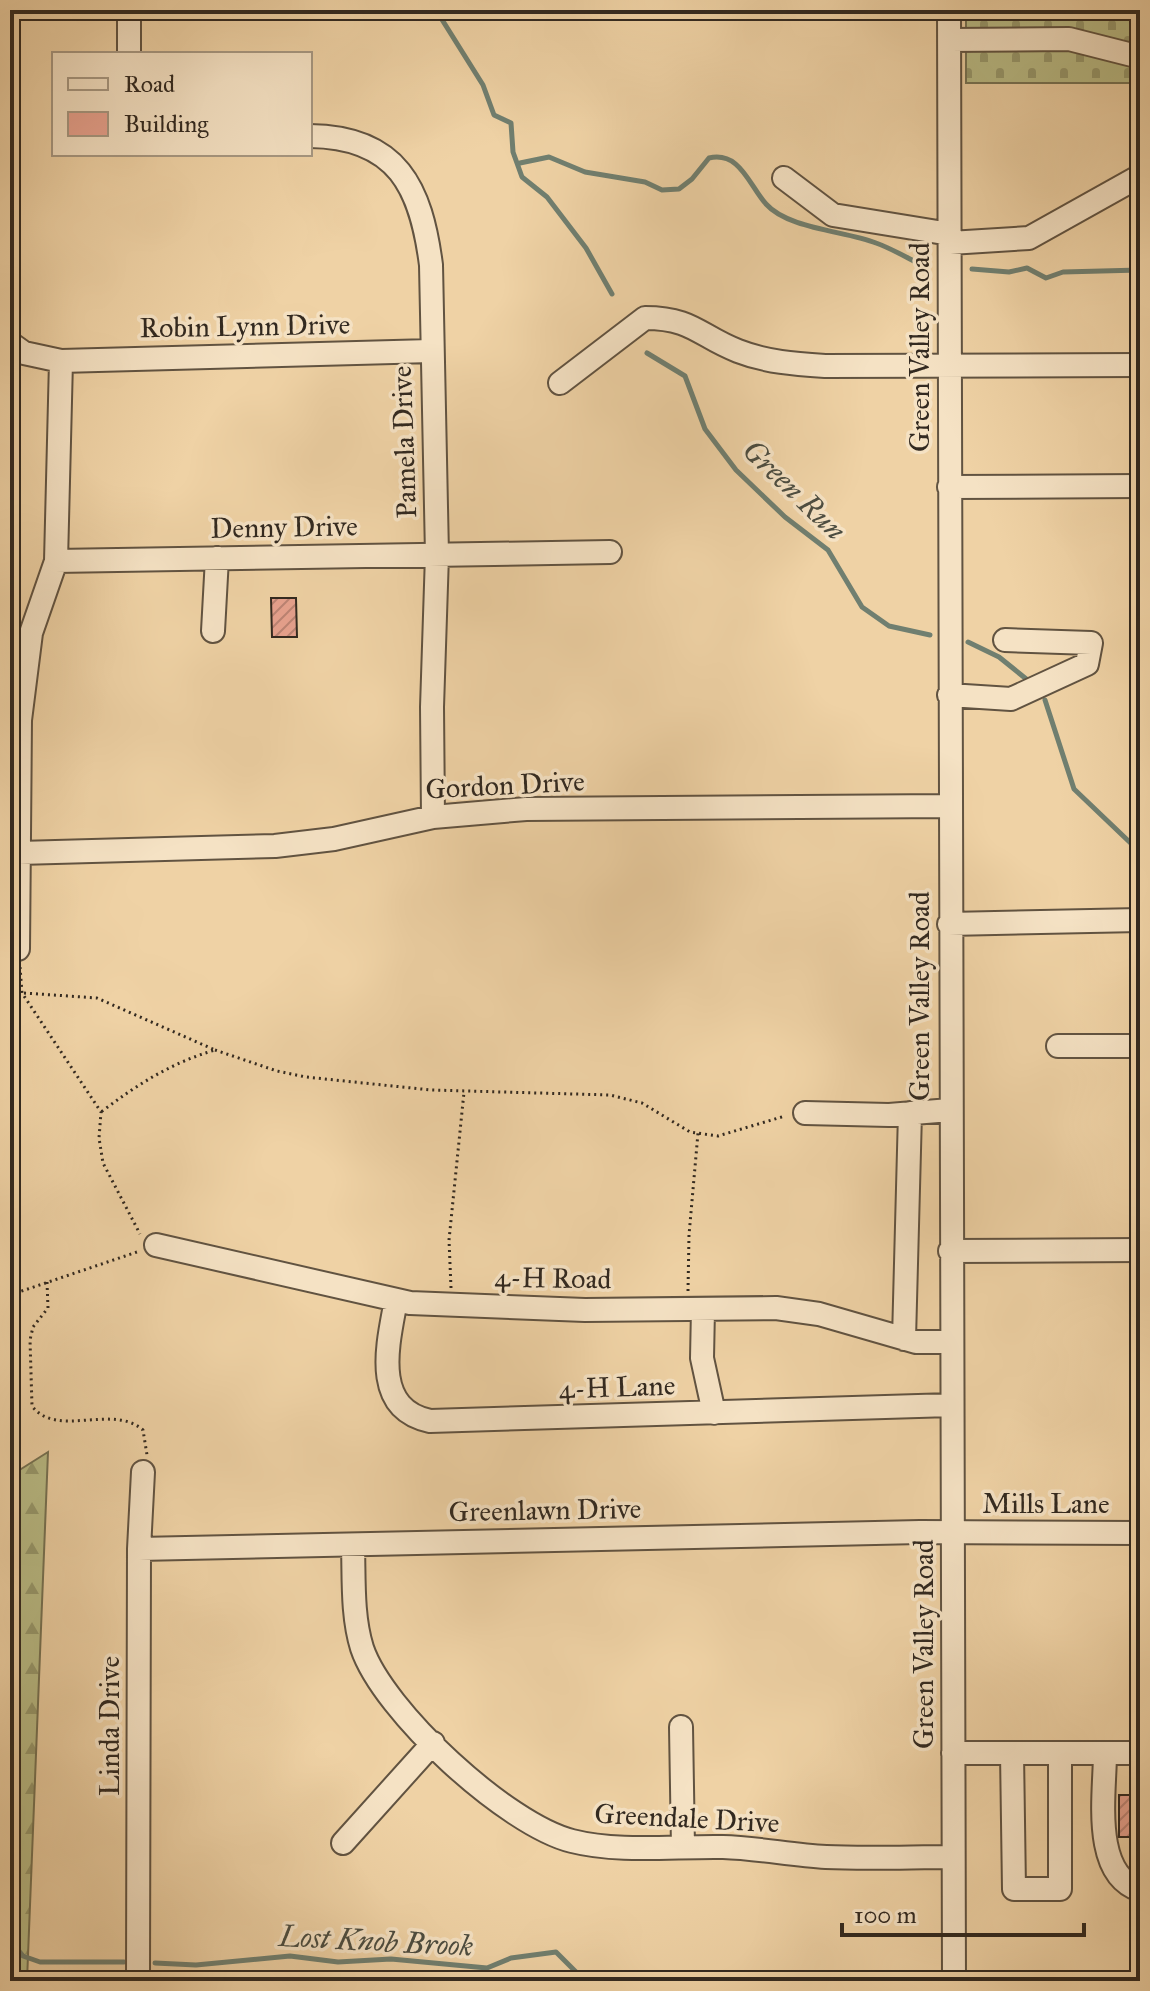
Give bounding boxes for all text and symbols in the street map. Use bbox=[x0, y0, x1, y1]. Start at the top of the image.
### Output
legend bbox=[52, 52, 312, 156]
text: Road bbox=[124, 69, 175, 99]
text: Building bbox=[124, 109, 209, 139]
street label: Green Valley Road bbox=[902, 242, 937, 452]
street label: Robin Lynn Drive bbox=[139, 307, 351, 345]
street label: Pamela Drive bbox=[384, 365, 424, 519]
water label: Green Run bbox=[735, 432, 853, 548]
street label: Denny Drive bbox=[210, 508, 358, 546]
street label: Gordon Drive bbox=[425, 763, 585, 807]
street label: Green Valley Road bbox=[902, 891, 937, 1101]
street label: 4-H Road bbox=[494, 1259, 612, 1297]
street label: 4-H Lane bbox=[558, 1367, 676, 1407]
street label: Mills Lane bbox=[982, 1486, 1110, 1521]
street label: Greenlawn Drive bbox=[448, 1491, 642, 1529]
street label: Green Valley Road bbox=[906, 1539, 941, 1749]
street label: Linda Drive bbox=[92, 1656, 127, 1796]
street label: Greendale Drive bbox=[594, 1796, 780, 1840]
scale bar bbox=[842, 1887, 1084, 1937]
text: 100 m bbox=[854, 1900, 917, 1930]
water label: Lost Knob Brook bbox=[276, 1918, 474, 1964]

